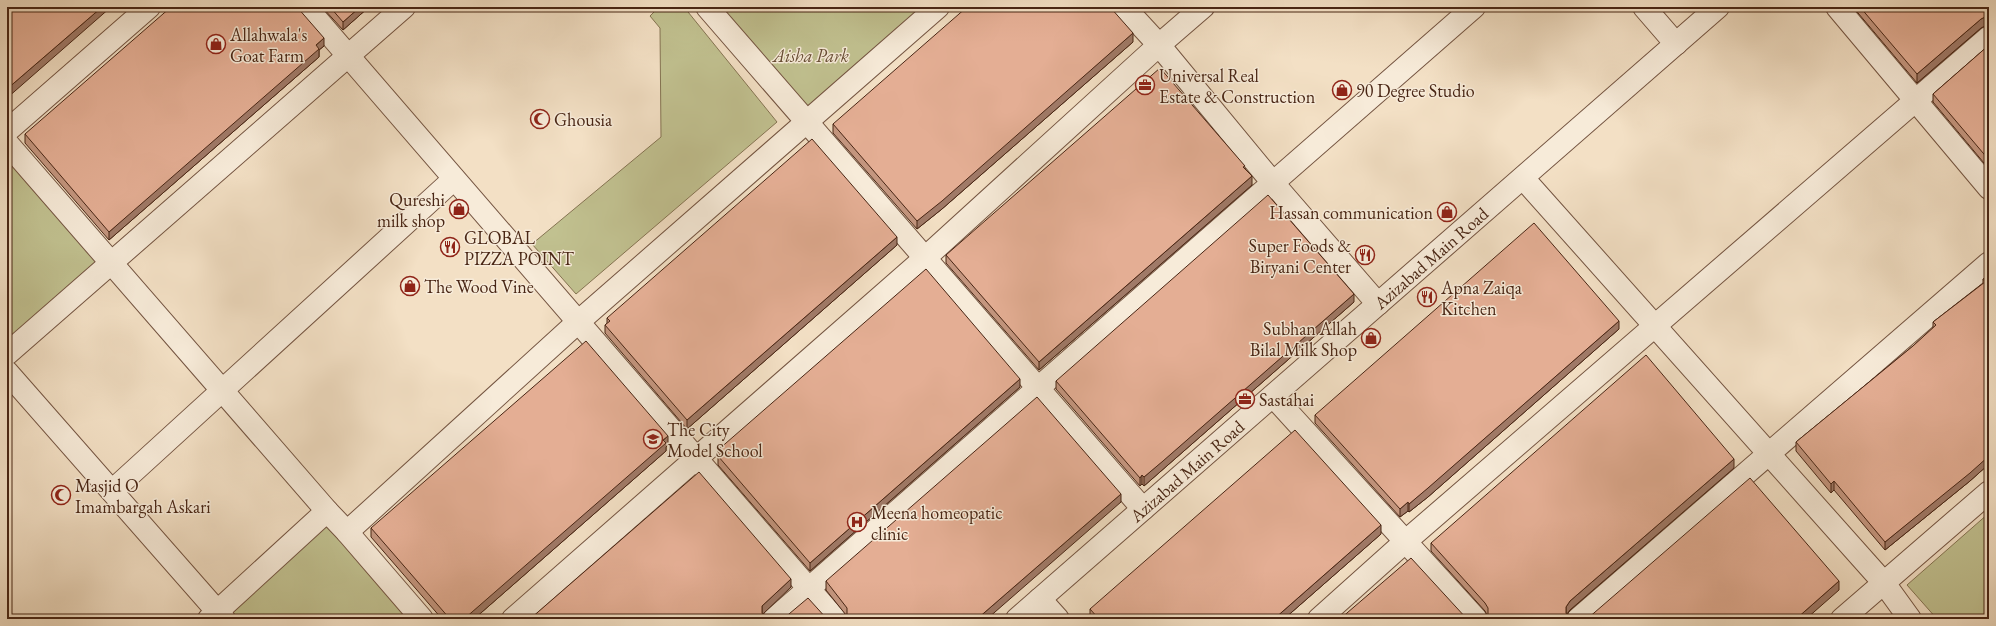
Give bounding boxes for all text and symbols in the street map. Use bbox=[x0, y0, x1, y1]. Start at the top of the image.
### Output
place label: Allahwala's Goat Farm bbox=[229, 23, 307, 67]
shop icon: Allahwala's Goat Farm bbox=[205, 33, 227, 55]
park label: Aisha Park bbox=[771, 44, 849, 67]
place label: Universal Real Estate & Construction bbox=[1159, 64, 1316, 108]
office icon: Universal Real Estate & Construction bbox=[1134, 74, 1156, 96]
shop icon: 90 Degree Studio bbox=[1331, 79, 1353, 101]
place label: 90 Degree Studio bbox=[1356, 79, 1475, 102]
mosque icon: Ghousia bbox=[529, 108, 551, 130]
place label: Ghousia bbox=[554, 108, 613, 131]
place label: Qureshi milk shop bbox=[377, 188, 446, 232]
shop icon: Qureshi milk shop bbox=[448, 198, 470, 220]
place label: Hassan communication bbox=[1269, 201, 1433, 224]
street label: Azizabad Main Road bbox=[1368, 201, 1494, 315]
shop icon: Hassan communication bbox=[1436, 201, 1458, 223]
place label: GLOBAL PIZZA POINT bbox=[464, 226, 575, 270]
place label: Super Foods & Biryani Center bbox=[1249, 234, 1351, 278]
restaurant icon: GLOBAL PIZZA POINT bbox=[439, 236, 461, 258]
restaurant icon: Super Foods & Biryani Center bbox=[1354, 244, 1376, 266]
shop icon: The Wood Vine bbox=[399, 275, 421, 297]
place label: The Wood Vine bbox=[424, 275, 534, 298]
place label: Apna Zaiqa Kitchen bbox=[1440, 276, 1523, 320]
restaurant icon: Apna Zaiqa Kitchen bbox=[1416, 286, 1438, 308]
place label: Subhan Allah Bilal Milk Shop bbox=[1250, 317, 1357, 361]
shop icon: Subhan Allah Bilal Milk Shop bbox=[1360, 327, 1382, 349]
office icon: Sastahai bbox=[1234, 388, 1256, 410]
place label: Sastahai bbox=[1259, 388, 1315, 411]
street label: Azizabad Main Road bbox=[1124, 414, 1250, 528]
place label: The City Model School bbox=[667, 418, 763, 462]
school or university icon: The City Model School bbox=[642, 428, 664, 450]
place label: Masjid O Imambargah Askari bbox=[75, 474, 211, 518]
mosque icon: Masjid O Imambargah Askari bbox=[50, 484, 72, 506]
place label: Meena homeopatic clinic bbox=[871, 501, 1003, 545]
hospital icon: Meena homeopatic clinic bbox=[846, 511, 868, 533]

